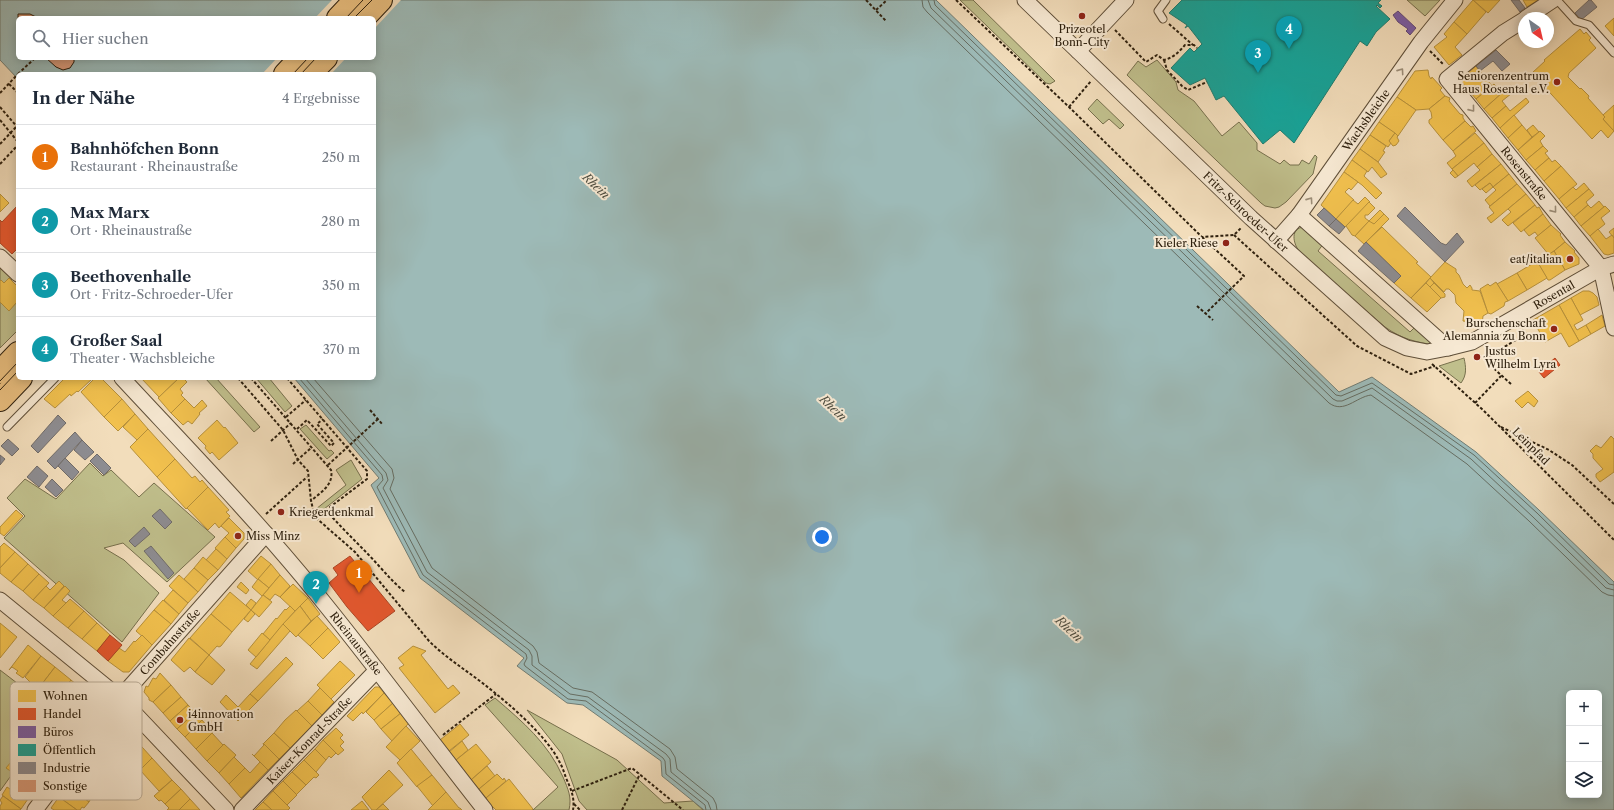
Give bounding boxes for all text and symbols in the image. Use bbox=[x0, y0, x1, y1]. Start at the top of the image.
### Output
marker: Prizeotel Bonn-City bbox=[1077, 11, 1087, 21]
north arrow bbox=[1518, 12, 1554, 48]
search box bbox=[16, 16, 376, 60]
pin: 4 bbox=[1276, 16, 1302, 49]
place label: Prizeotel Bonn-City bbox=[1054, 22, 1110, 49]
icon: search bbox=[30, 27, 52, 49]
text: Hier suchen bbox=[62, 29, 149, 48]
pin: 3 bbox=[1245, 40, 1271, 73]
one-way arrow bbox=[1396, 68, 1403, 75]
place label: Seniorenzentrum Haus Rosental e.V. bbox=[1453, 69, 1550, 96]
marker: Seniorenzentrum Haus Rosental e.V. bbox=[1552, 77, 1562, 87]
street label: Wachsbleiche bbox=[1339, 86, 1393, 155]
text: In der Nähe bbox=[32, 88, 135, 108]
text: 4 Ergebnisse bbox=[282, 90, 360, 106]
one-way arrow bbox=[1467, 104, 1474, 112]
text: Bahnhöfchen Bonn bbox=[70, 139, 219, 158]
street label: Rosenstraße bbox=[1498, 144, 1550, 203]
text: 1 bbox=[42, 149, 48, 165]
text: 250 m bbox=[322, 149, 360, 165]
text: Restaurant · Rheinaustraße bbox=[70, 158, 238, 174]
water label: Rhein bbox=[579, 169, 613, 202]
street label: Fritz-Schroeder-Ufer bbox=[1200, 169, 1291, 255]
one-way arrow bbox=[1305, 197, 1313, 204]
text: Max Marx bbox=[70, 203, 149, 222]
one-way arrow bbox=[1549, 205, 1556, 212]
text: 2 bbox=[41, 213, 49, 229]
text: 280 m bbox=[321, 213, 360, 229]
text: Ort · Rheinaustraße bbox=[70, 222, 192, 238]
place label: Kieler Riese bbox=[1155, 236, 1218, 250]
marker: Kieler Riese bbox=[1221, 238, 1231, 248]
place label: eat/italian bbox=[1510, 252, 1562, 266]
marker: eat/italian bbox=[1565, 254, 1575, 264]
text: Beethovenhalle bbox=[70, 267, 191, 286]
text: 3 bbox=[41, 277, 49, 293]
text: 350 m bbox=[322, 277, 360, 293]
street label: Rosental bbox=[1531, 277, 1578, 312]
text: Ort · Fritz-Schroeder-Ufer bbox=[70, 286, 233, 302]
place label: Burschenschaft Alemannia zu Bonn bbox=[1442, 316, 1546, 343]
marker: Burschenschaft Alemannia zu Bonn bbox=[1549, 324, 1559, 334]
text: Großer Saal bbox=[70, 331, 163, 350]
text: 4 bbox=[41, 341, 49, 357]
text: 370 m bbox=[323, 341, 360, 357]
place label: Justus Wilhelm Lyra bbox=[1483, 344, 1556, 371]
text: Theater · Wachsbleiche bbox=[70, 350, 215, 366]
marker: Justus Wilhelm Lyra bbox=[1472, 352, 1482, 362]
water label: Rhein bbox=[816, 391, 850, 424]
street label: Leinpfad bbox=[1509, 424, 1553, 468]
place label: Kriegerdenkmal bbox=[289, 505, 374, 519]
marker: Kriegerdenkmal bbox=[276, 507, 286, 517]
your location bbox=[812, 527, 832, 547]
place label: Miss Minz bbox=[246, 529, 300, 543]
marker: Miss Minz bbox=[233, 531, 243, 541]
pin: 1 bbox=[346, 560, 372, 593]
pin: 2 bbox=[303, 571, 329, 604]
street label: Combahnstraße bbox=[137, 605, 203, 678]
street label: Rheinaustraße bbox=[327, 609, 385, 678]
water label: Rhein bbox=[1052, 612, 1086, 645]
legend bbox=[10, 682, 142, 800]
text: Wohnen bbox=[42, 689, 88, 703]
map controls bbox=[1566, 690, 1602, 798]
button: + bbox=[1566, 690, 1602, 726]
street label: Kaiser-Konrad-Straße bbox=[264, 693, 355, 787]
text: Handel bbox=[43, 707, 82, 721]
place label: i4innovation GmbH bbox=[188, 707, 254, 734]
marker: i4innovation GmbH bbox=[175, 715, 185, 725]
text: Büros bbox=[43, 725, 74, 739]
button: − bbox=[1566, 726, 1602, 762]
text: Öffentlich bbox=[43, 742, 96, 757]
text: Industrie bbox=[43, 761, 90, 775]
button: layers bbox=[1566, 762, 1602, 798]
text: Sonstige bbox=[43, 779, 87, 793]

